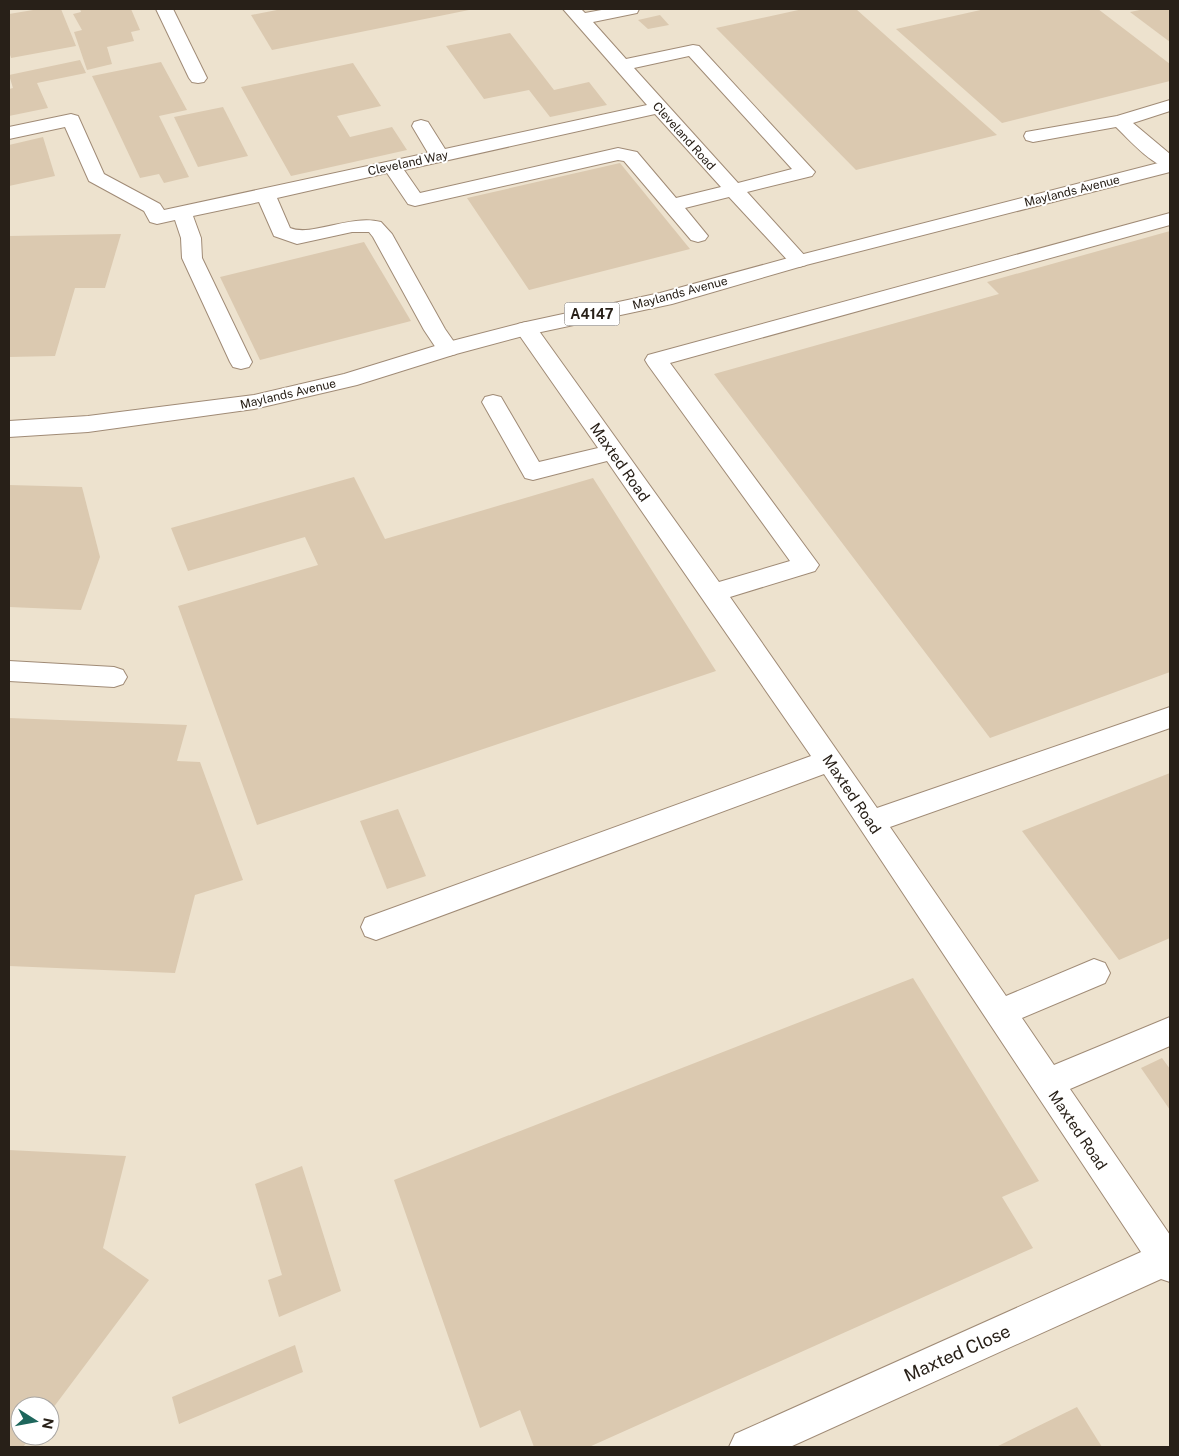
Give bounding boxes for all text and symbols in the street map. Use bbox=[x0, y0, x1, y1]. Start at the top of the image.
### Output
street label: Cleveland Road bbox=[650, 99, 718, 173]
street label: Cleveland Way bbox=[367, 148, 450, 178]
street label: Maylands Avenue bbox=[1023, 172, 1121, 210]
street label: Maylands Avenue bbox=[631, 274, 729, 312]
road number: A4147 bbox=[564, 302, 620, 326]
street label: Maylands Avenue bbox=[239, 376, 337, 412]
street label: Maxted Road bbox=[587, 420, 653, 504]
street label: Maxted Road bbox=[819, 751, 885, 837]
street label: Maxted Road bbox=[1045, 1087, 1111, 1173]
street label: Maxted Close bbox=[901, 1320, 1013, 1386]
north arrow bbox=[10, 1396, 60, 1446]
text: N bbox=[39, 1417, 57, 1430]

